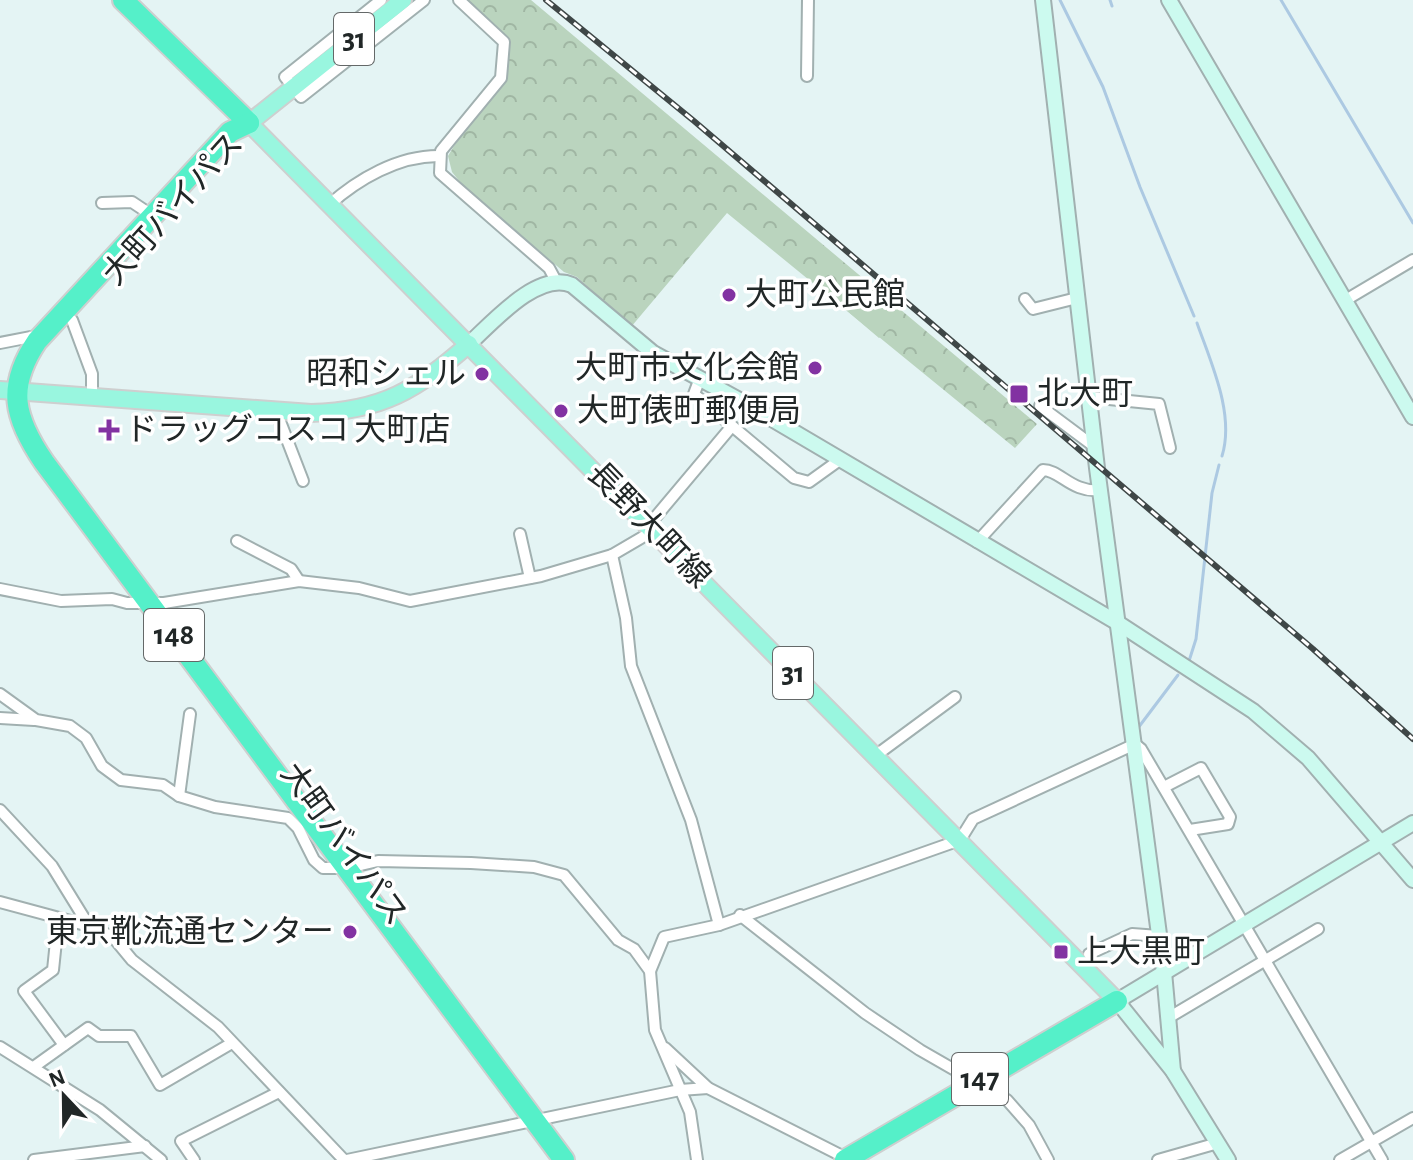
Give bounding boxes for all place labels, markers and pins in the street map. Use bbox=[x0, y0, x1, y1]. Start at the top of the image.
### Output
place label: 大町公民館 bbox=[745, 278, 905, 311]
marker: 大町公民館 bbox=[720, 286, 738, 304]
place label: 大町市文化会館 bbox=[575, 350, 799, 384]
place label: 昭和シェル bbox=[306, 357, 466, 390]
marker: 大町市文化会館 bbox=[806, 359, 824, 377]
marker: 昭和シェル bbox=[473, 365, 491, 383]
place label: 北大町 bbox=[1037, 377, 1133, 410]
marker: 北大町 bbox=[1008, 383, 1030, 405]
place label: 大町俵町郵便局 bbox=[577, 394, 801, 427]
marker: 大町俵町郵便局 bbox=[552, 402, 570, 420]
place label: ドラッグコスコ 大町店 bbox=[125, 412, 450, 446]
marker: ドラッグコスコ 大町店 bbox=[100, 421, 118, 439]
place label: 東京靴流通センター bbox=[46, 914, 334, 948]
marker: 東京靴流通センター bbox=[341, 923, 359, 941]
place label: 上大黒町 bbox=[1077, 935, 1205, 968]
marker: 上大黒町 bbox=[1052, 943, 1070, 961]

